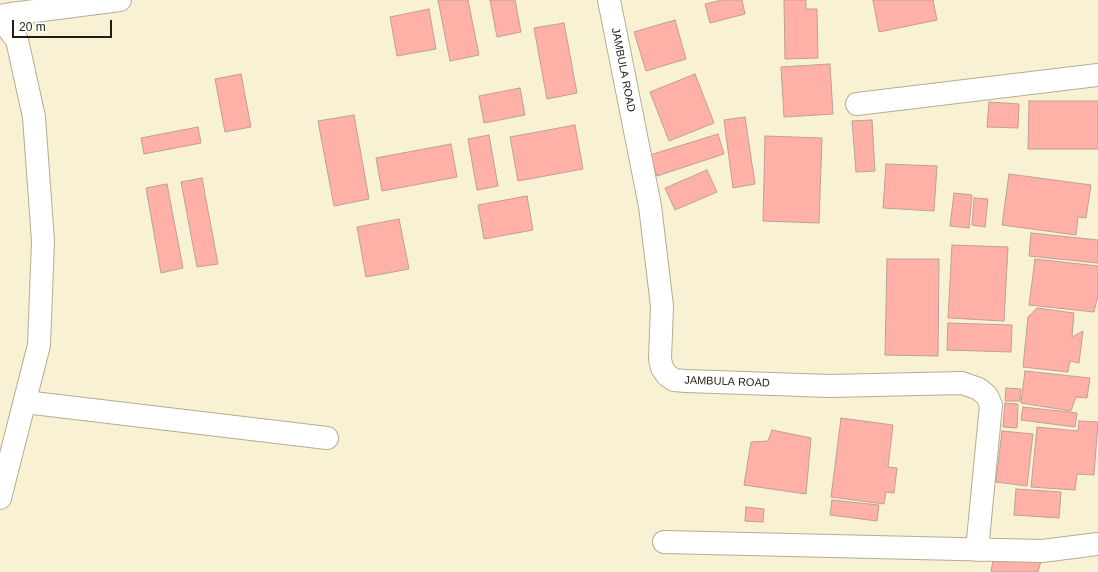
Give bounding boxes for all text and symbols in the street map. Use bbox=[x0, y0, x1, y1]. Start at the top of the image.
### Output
scale bar bbox=[14, 12, 114, 38]
text: 20 m bbox=[19, 20, 46, 34]
street label: JAMBULA ROAD bbox=[608, 27, 638, 113]
street label: JAMBULA ROAD bbox=[684, 374, 770, 390]

